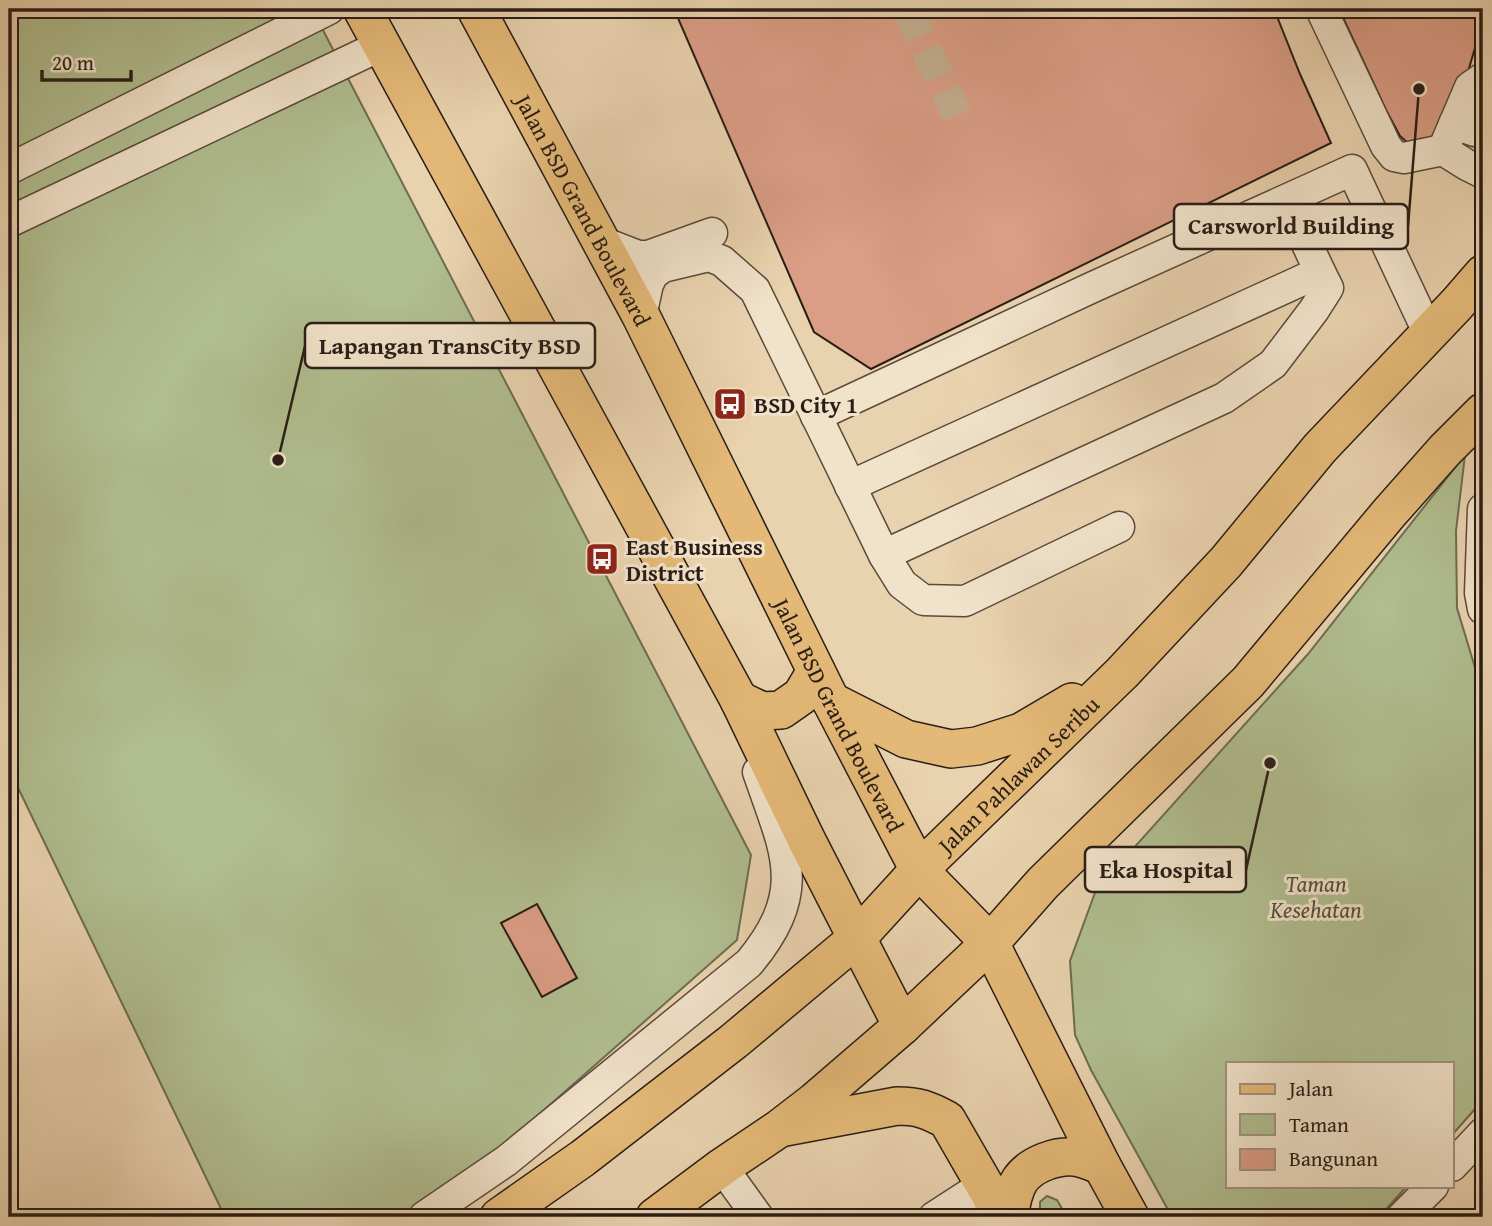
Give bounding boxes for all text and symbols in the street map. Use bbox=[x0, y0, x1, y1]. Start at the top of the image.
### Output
scale bar bbox=[42, 38, 131, 82]
text: 20 m bbox=[52, 47, 94, 78]
street label: Jalan BSD Grand Boulevard bbox=[507, 85, 660, 332]
callout: Carsworld Building bbox=[1174, 204, 1408, 249]
text: Carsworld Building bbox=[1188, 208, 1394, 243]
callout: Lapangan TransCity BSD bbox=[305, 323, 595, 368]
text: Lapangan TransCity BSD bbox=[319, 328, 581, 363]
bus stop icon: BSD City 1 bbox=[711, 385, 749, 423]
place label: BSD City 1 bbox=[754, 388, 858, 421]
place label: East Business District bbox=[626, 530, 763, 589]
bus stop icon: East Business District bbox=[583, 540, 621, 578]
street label: Jalan BSD Grand Boulevard bbox=[765, 589, 913, 838]
street label: Jalan Pahlawan Seribu bbox=[928, 687, 1107, 862]
callout: Eka Hospital bbox=[1085, 847, 1246, 892]
text: Eka Hospital bbox=[1099, 852, 1233, 887]
park label: Taman Kesehatan bbox=[1269, 867, 1362, 926]
legend bbox=[1226, 1062, 1454, 1188]
text: Jalan bbox=[1286, 1073, 1333, 1104]
text: Taman bbox=[1289, 1109, 1349, 1140]
text: Bangunan bbox=[1289, 1143, 1378, 1174]

